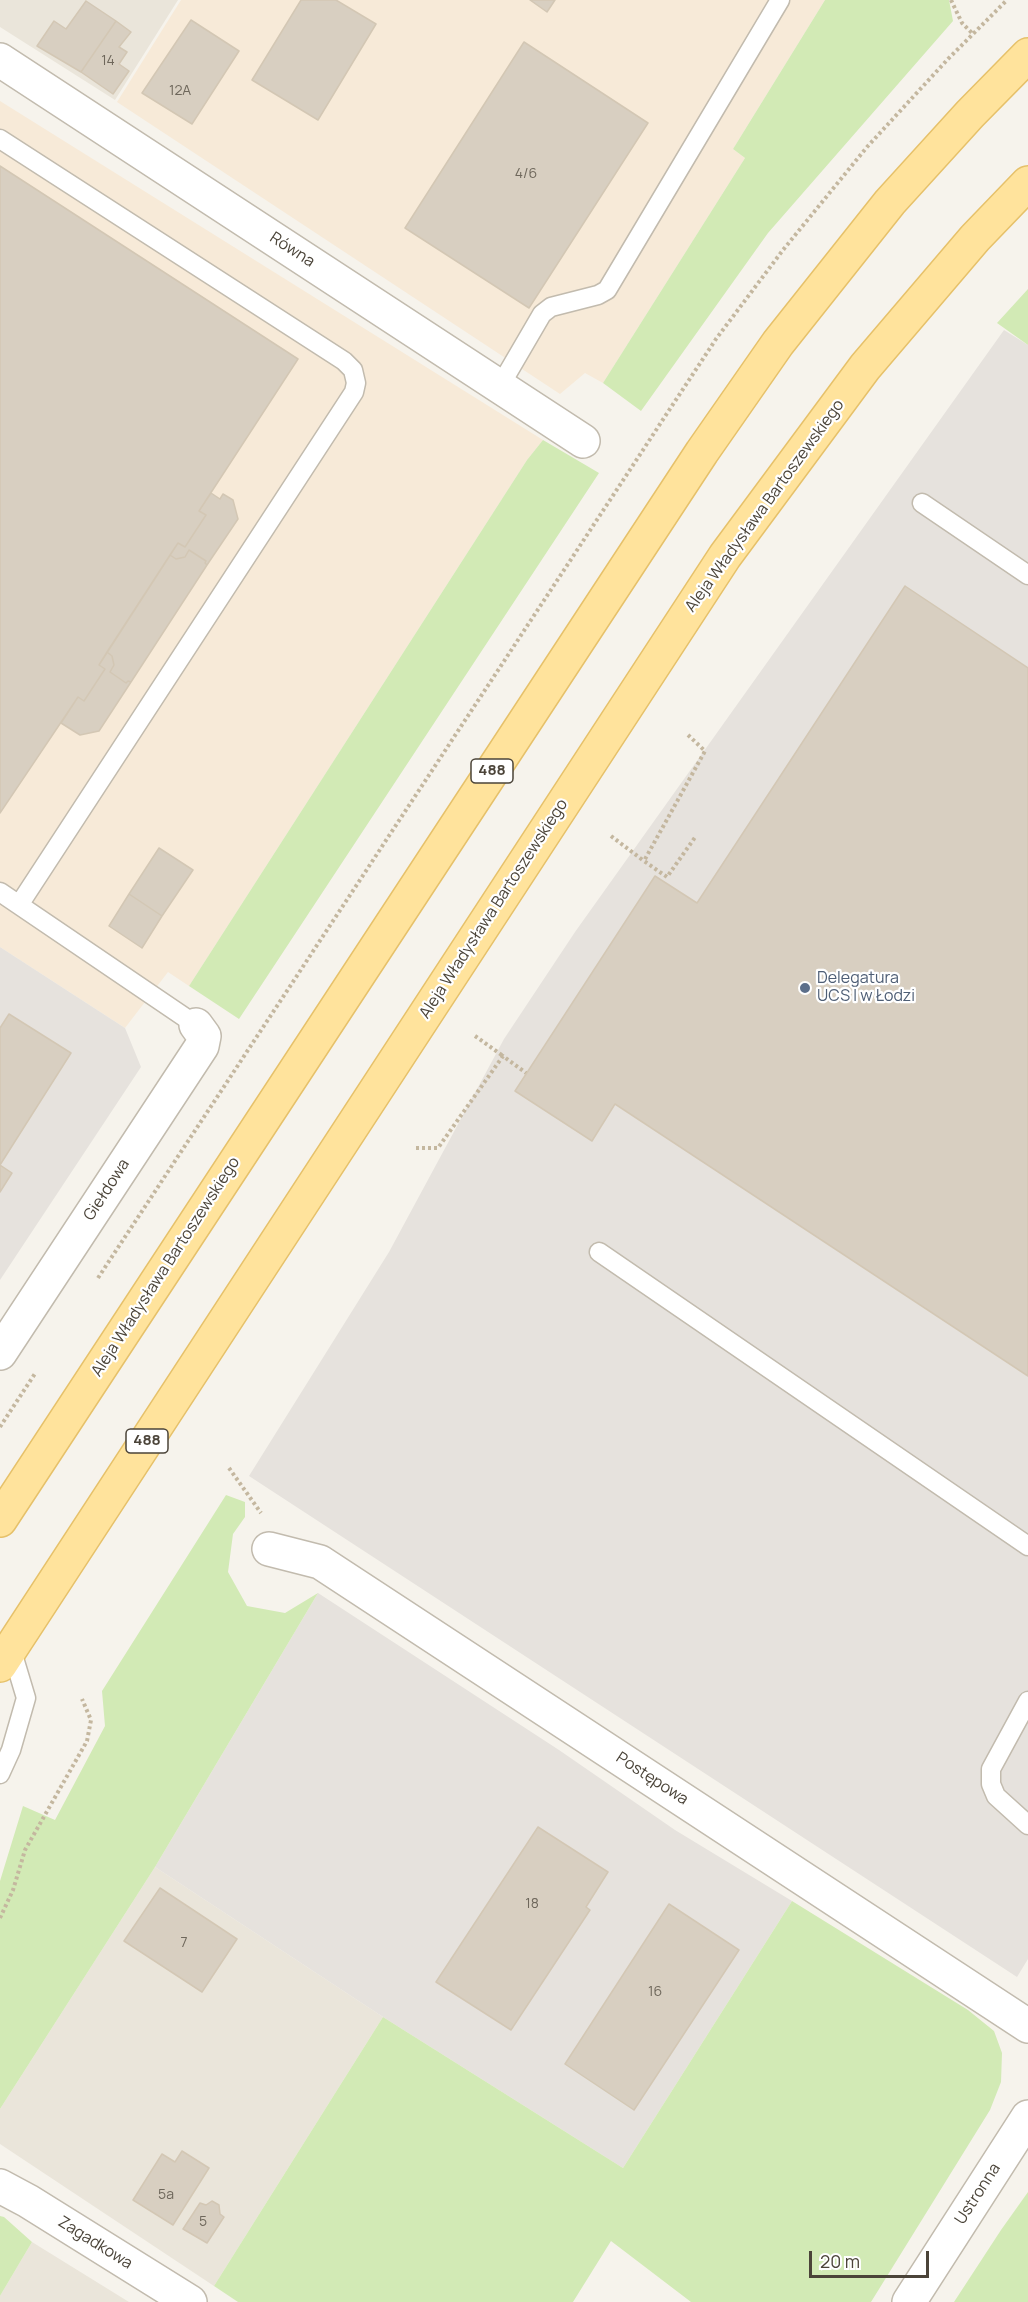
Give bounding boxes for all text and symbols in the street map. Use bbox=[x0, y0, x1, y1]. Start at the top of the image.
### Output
house number: 14 bbox=[101, 53, 115, 69]
house number: 12A bbox=[169, 83, 191, 99]
house number: 4/6 bbox=[515, 166, 537, 182]
street label: Równa bbox=[266, 228, 318, 272]
street label: Aleja Władysława Bartoszewskiego bbox=[681, 396, 849, 616]
road number: 488 bbox=[471, 759, 513, 783]
street label: Aleja Władysława Bartoszewskiego bbox=[416, 796, 572, 1022]
place label: Delegatura UCS I w Łodzi bbox=[817, 969, 915, 1007]
marker: Delegatura UCS I w Łodzi bbox=[798, 981, 812, 995]
street label: Aleja Władysława Bartoszewskiego bbox=[88, 1154, 244, 1380]
street label: Giełdowa bbox=[80, 1156, 134, 1224]
road number: 488 bbox=[126, 1429, 168, 1453]
street label: Postępowa bbox=[612, 1749, 692, 1809]
house number: 18 bbox=[525, 1896, 539, 1912]
house number: 7 bbox=[180, 1935, 188, 1951]
house number: 16 bbox=[648, 1984, 662, 2000]
street label: Ustronna bbox=[951, 2160, 1005, 2228]
house number: 5a bbox=[158, 2187, 174, 2203]
street label: Zagadkowa bbox=[54, 2213, 136, 2273]
house number: 5 bbox=[199, 2214, 207, 2230]
scale bar bbox=[812, 2239, 932, 2277]
text: 20 m bbox=[820, 2249, 860, 2273]

